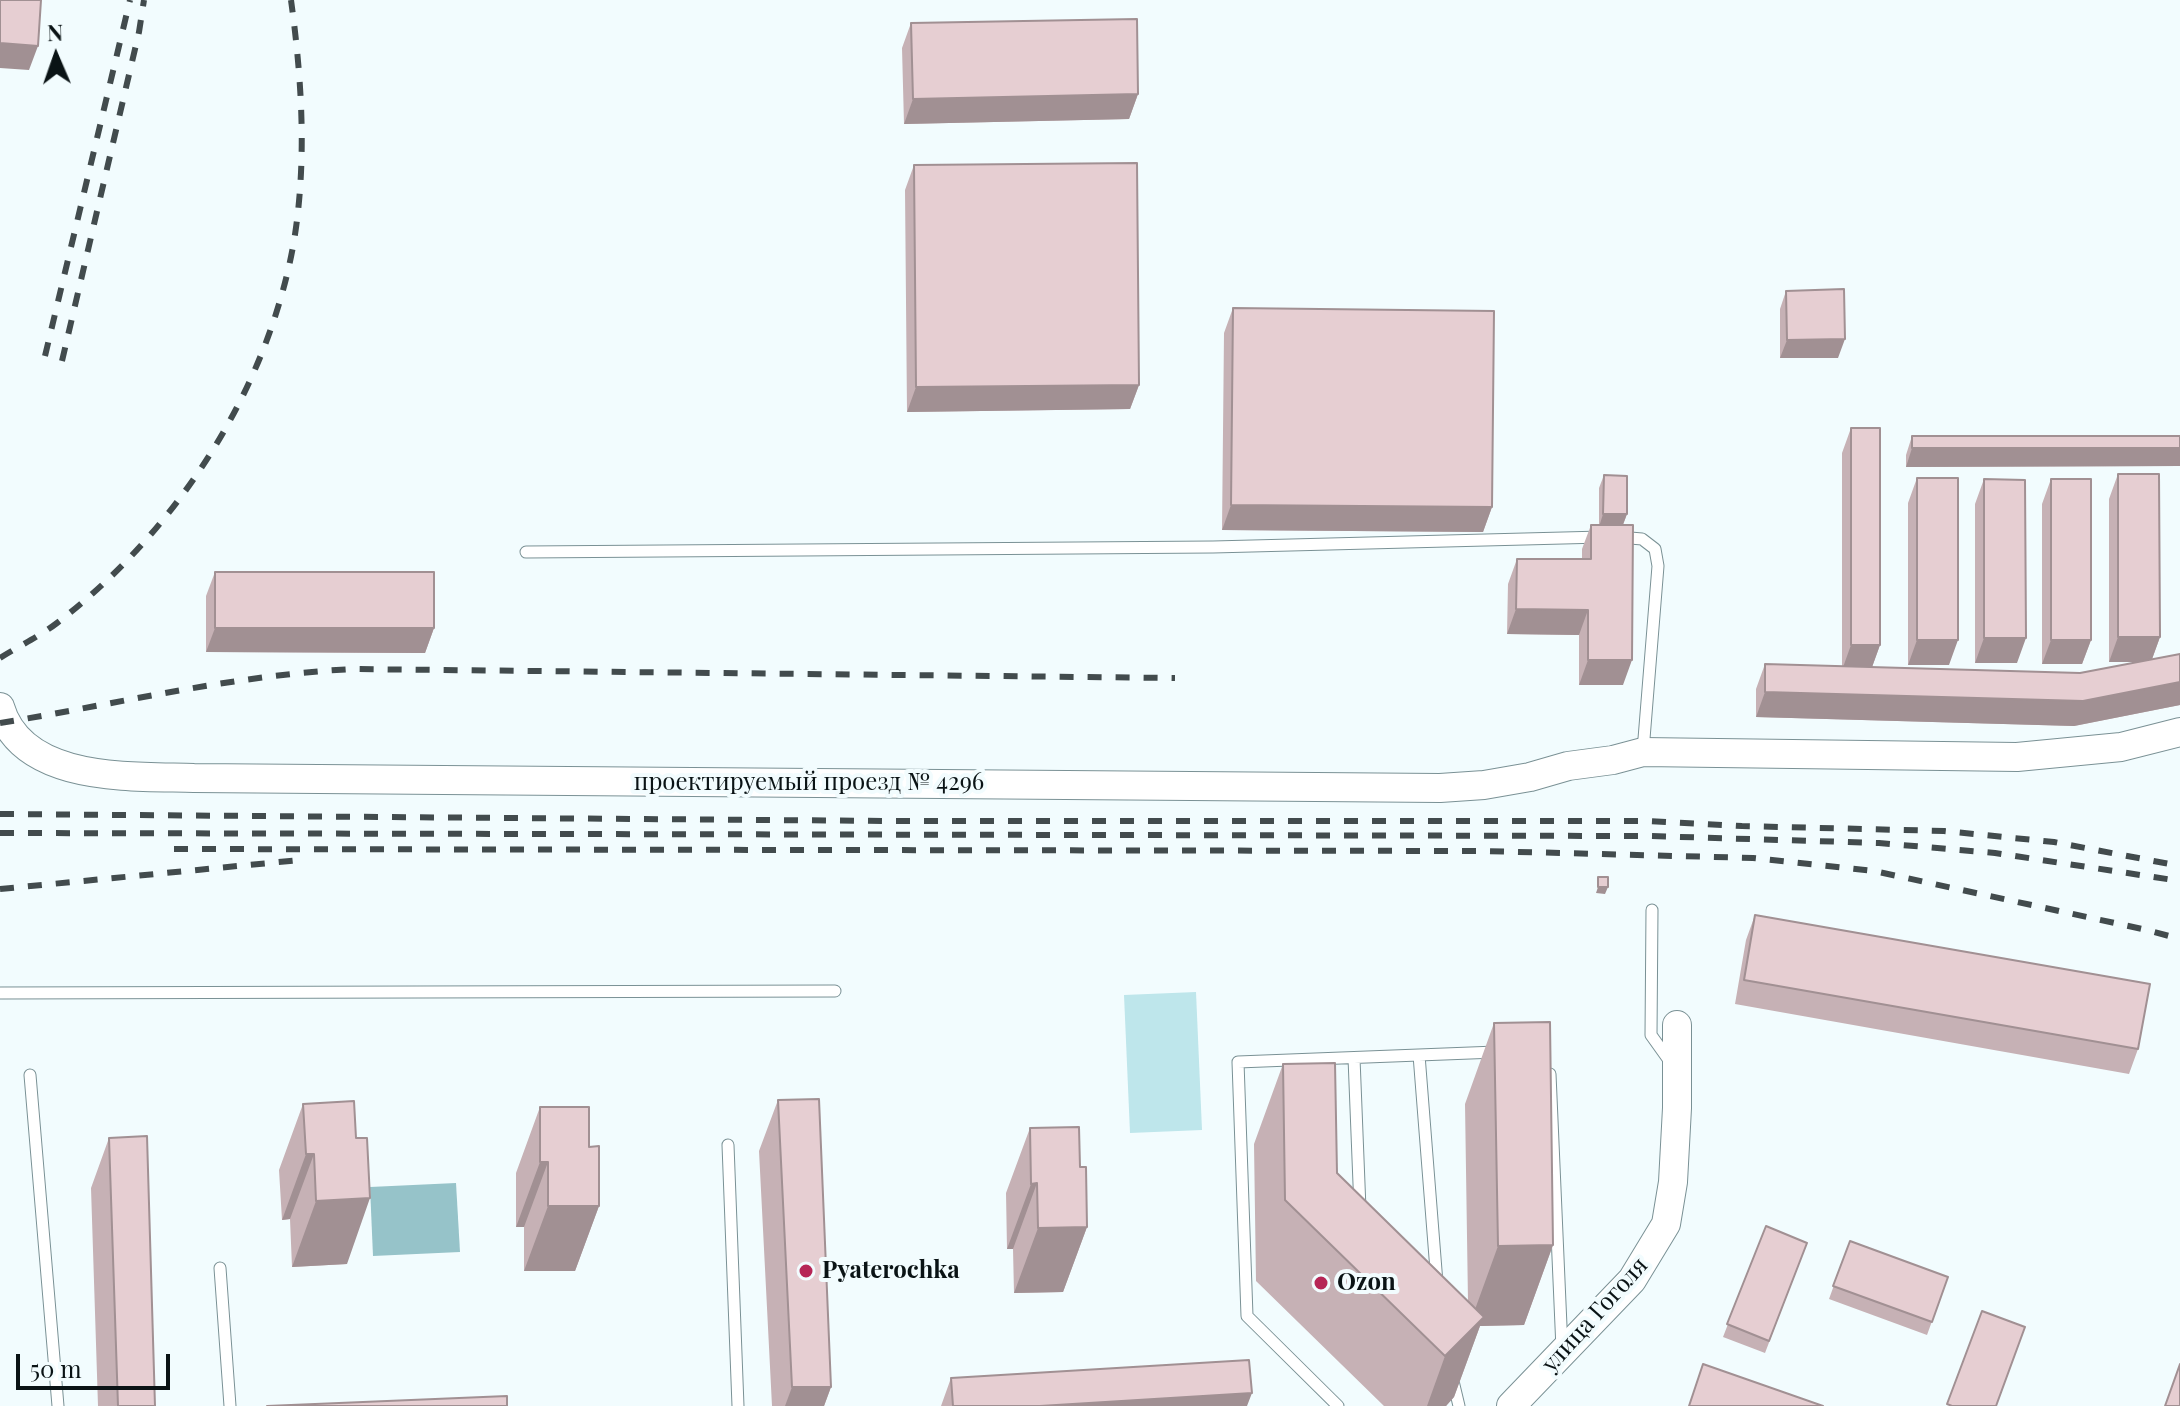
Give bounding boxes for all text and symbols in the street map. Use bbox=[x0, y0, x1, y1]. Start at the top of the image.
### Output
north arrow bbox=[16, 16, 96, 96]
text: N bbox=[47, 17, 64, 47]
street label: проектируемый проезд № 4296 bbox=[634, 769, 984, 797]
street label: улица Гоголя bbox=[1536, 1252, 1654, 1378]
place label: Pyaterochka bbox=[822, 1257, 960, 1285]
marker: Pyaterochka bbox=[797, 1262, 815, 1280]
place label: Ozon bbox=[1337, 1269, 1396, 1297]
marker: Ozon bbox=[1312, 1274, 1330, 1292]
scale bar bbox=[20, 1338, 174, 1388]
text: 50 m bbox=[30, 1352, 82, 1384]

